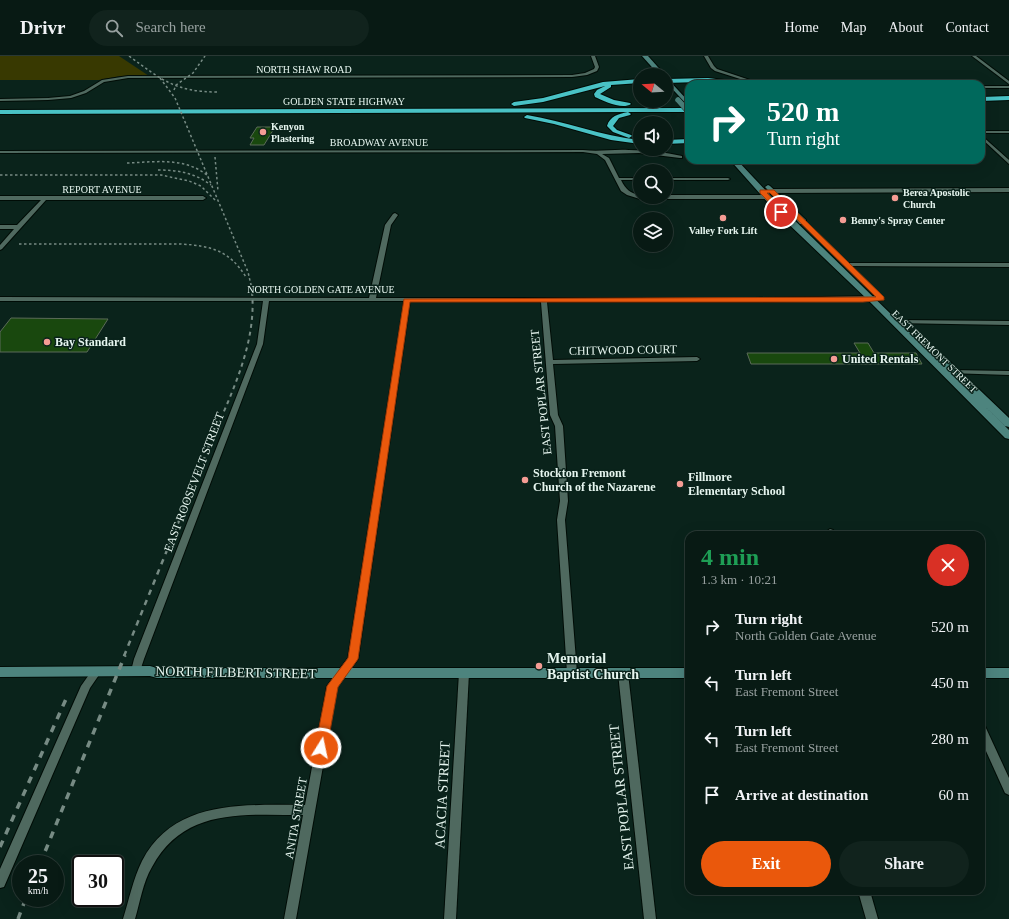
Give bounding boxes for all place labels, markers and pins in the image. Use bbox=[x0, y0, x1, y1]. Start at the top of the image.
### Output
place label: Kenyon Plastering bbox=[271, 121, 314, 144]
marker: Kenyon Plastering bbox=[258, 127, 268, 137]
place label: Berea Apostolic Church bbox=[903, 187, 970, 210]
marker: Berea Apostolic Church bbox=[890, 193, 900, 203]
pin bbox=[764, 195, 798, 229]
marker: Valley Fork Lift bbox=[718, 213, 728, 223]
marker: Benny's Spray Center bbox=[838, 215, 848, 225]
place label: Benny's Spray Center bbox=[851, 215, 945, 226]
place label: Valley Fork Lift bbox=[689, 225, 758, 236]
place label: Bay Standard bbox=[55, 335, 126, 349]
marker: Bay Standard bbox=[42, 337, 52, 347]
place label: United Rentals bbox=[842, 352, 919, 366]
marker: United Rentals bbox=[829, 354, 839, 364]
place label: Stockton Fremont Church of the Nazarene bbox=[533, 466, 656, 494]
place label: Fillmore Elementary School bbox=[688, 470, 786, 498]
marker: Stockton Fremont Church of the Nazarene bbox=[520, 475, 530, 485]
marker: Fillmore Elementary School bbox=[675, 479, 685, 489]
place label: Memorial Baptist Church bbox=[547, 651, 639, 682]
marker: Memorial Baptist Church bbox=[534, 661, 544, 671]

